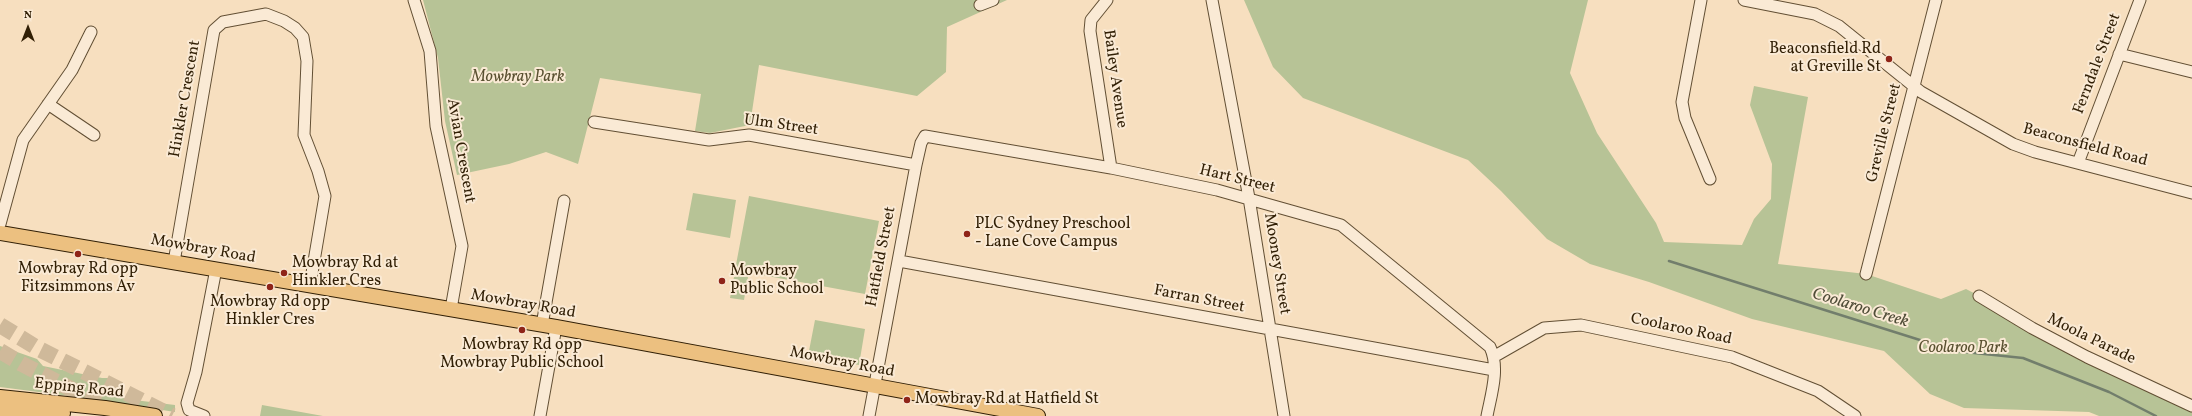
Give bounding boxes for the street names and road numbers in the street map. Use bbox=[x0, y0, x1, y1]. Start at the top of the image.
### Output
street label: Ferndale Street bbox=[2070, 11, 2126, 117]
street label: Bailey Avenue bbox=[1098, 29, 1130, 129]
street label: Hinkler Crescent bbox=[166, 39, 206, 159]
street label: Greville Street bbox=[1863, 81, 1907, 185]
street label: Avian Crescent bbox=[441, 97, 479, 205]
street label: Ulm Street bbox=[743, 111, 819, 141]
street label: Beaconsfield Road bbox=[2021, 120, 2149, 172]
street label: Hart Street bbox=[1197, 161, 1277, 199]
street label: Hatfield Street bbox=[863, 205, 901, 309]
street label: Mooney Street bbox=[1259, 212, 1293, 316]
street label: Mowbray Road bbox=[149, 231, 257, 269]
street label: Farran Street bbox=[1152, 282, 1246, 318]
street label: Mowbray Road bbox=[469, 286, 577, 324]
street label: Coolaroo Road bbox=[1629, 310, 1733, 350]
street label: Moola Parade bbox=[2044, 310, 2138, 370]
street label: Mowbray Road bbox=[788, 343, 896, 383]
street label: Epping Road bbox=[33, 375, 125, 403]

